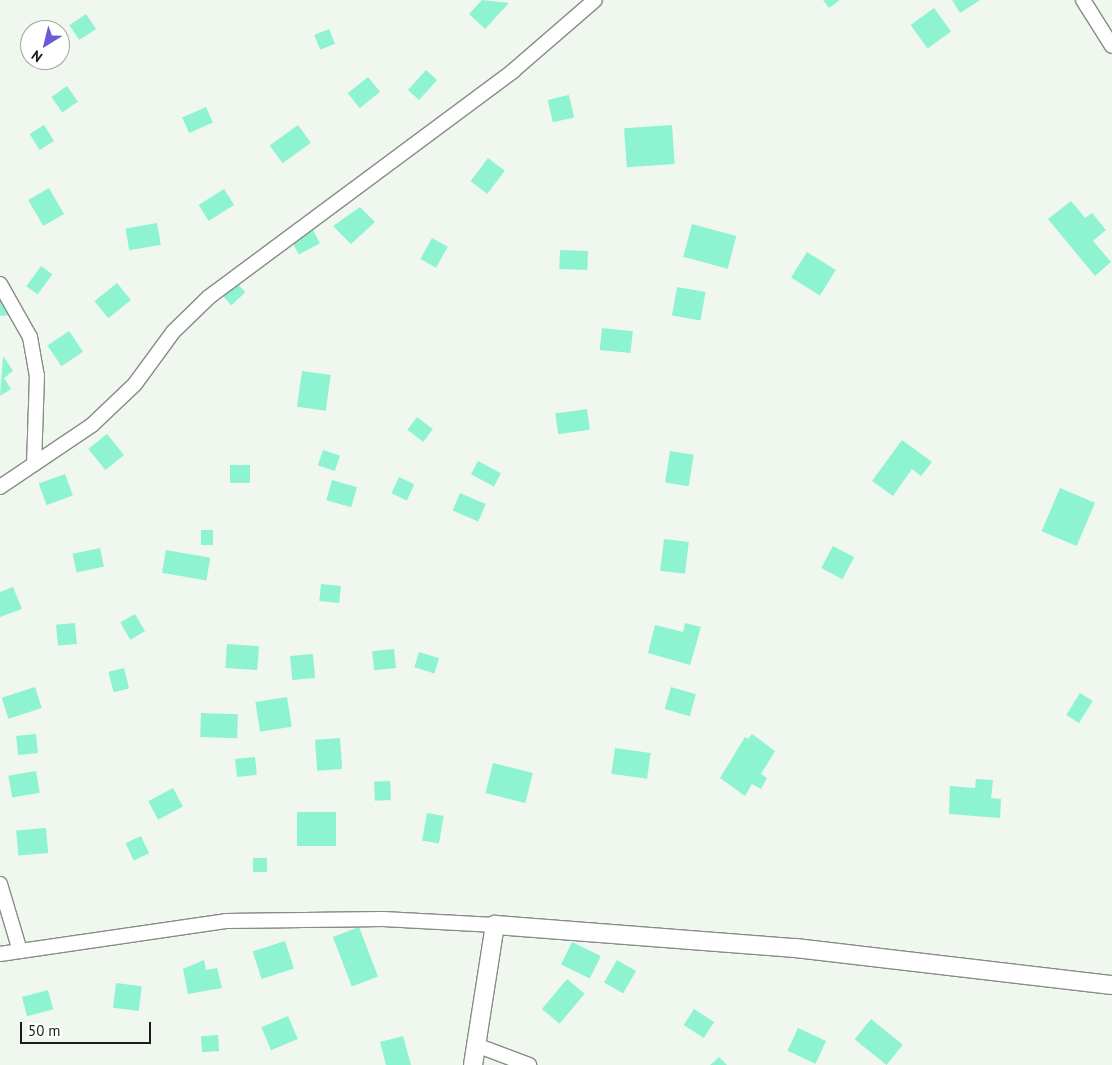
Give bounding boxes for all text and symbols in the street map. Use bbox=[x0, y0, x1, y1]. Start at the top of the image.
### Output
north arrow bbox=[20, 20, 70, 70]
text: N bbox=[28, 46, 46, 66]
scale bar bbox=[22, 1012, 154, 1044]
text: 50 m bbox=[28, 1021, 61, 1040]

